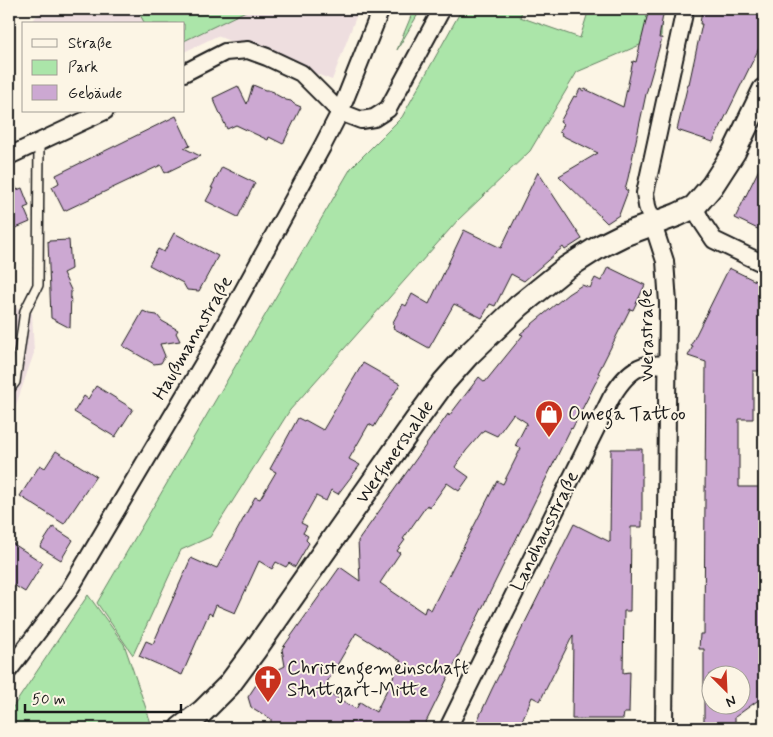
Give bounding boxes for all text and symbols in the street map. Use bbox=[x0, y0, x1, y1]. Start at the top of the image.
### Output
legend bbox=[22, 22, 185, 112]
text: Straße bbox=[68, 34, 112, 54]
text: Park bbox=[68, 58, 98, 78]
text: Gebäude bbox=[68, 84, 122, 104]
street label: Haußmannstraße bbox=[147, 271, 239, 405]
street label: Werastraße bbox=[634, 288, 660, 382]
street label: Werfmershalde bbox=[350, 395, 440, 509]
shop icon: Omega Tattoo bbox=[534, 399, 564, 438]
place label: Omega Tattoo bbox=[568, 402, 686, 430]
street label: Landhausstraße bbox=[505, 467, 585, 595]
place label: Christengemeinschaft Stuttgart-Mitte bbox=[287, 656, 469, 704]
church icon: Christengemeinschaft Stuttgart-Mitte bbox=[253, 664, 283, 703]
north arrow bbox=[700, 664, 750, 714]
scale bar bbox=[25, 682, 181, 714]
text: 50 m bbox=[32, 690, 66, 710]
text: N bbox=[723, 691, 739, 711]

